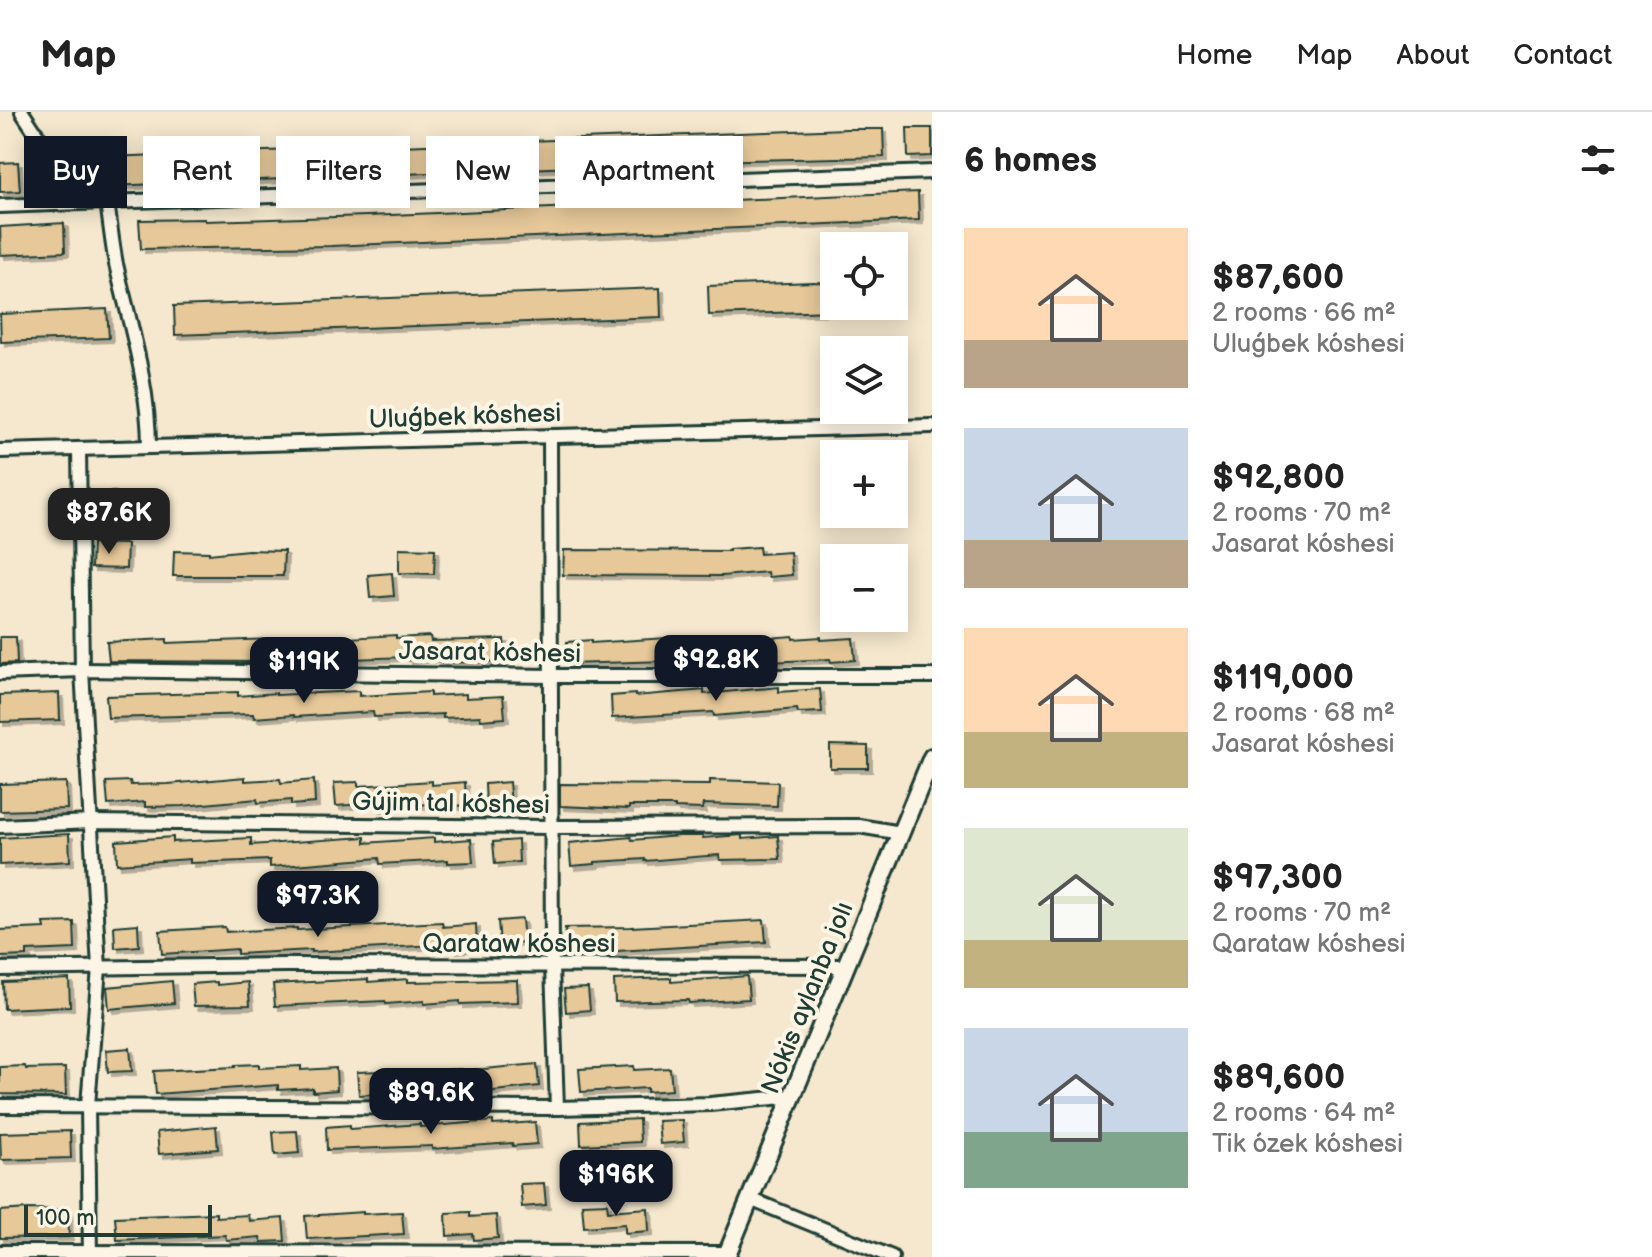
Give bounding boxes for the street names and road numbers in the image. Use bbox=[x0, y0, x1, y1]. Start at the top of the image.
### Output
street label: Uluǵbek kóshesi bbox=[368, 398, 562, 436]
street label: Jasarat kóshesi bbox=[398, 636, 582, 670]
street label: Gújim tal kóshesi bbox=[352, 787, 550, 821]
street label: Nókis aylanba jolı bbox=[755, 898, 861, 1098]
street label: Qarataw kóshesi bbox=[422, 929, 616, 960]

